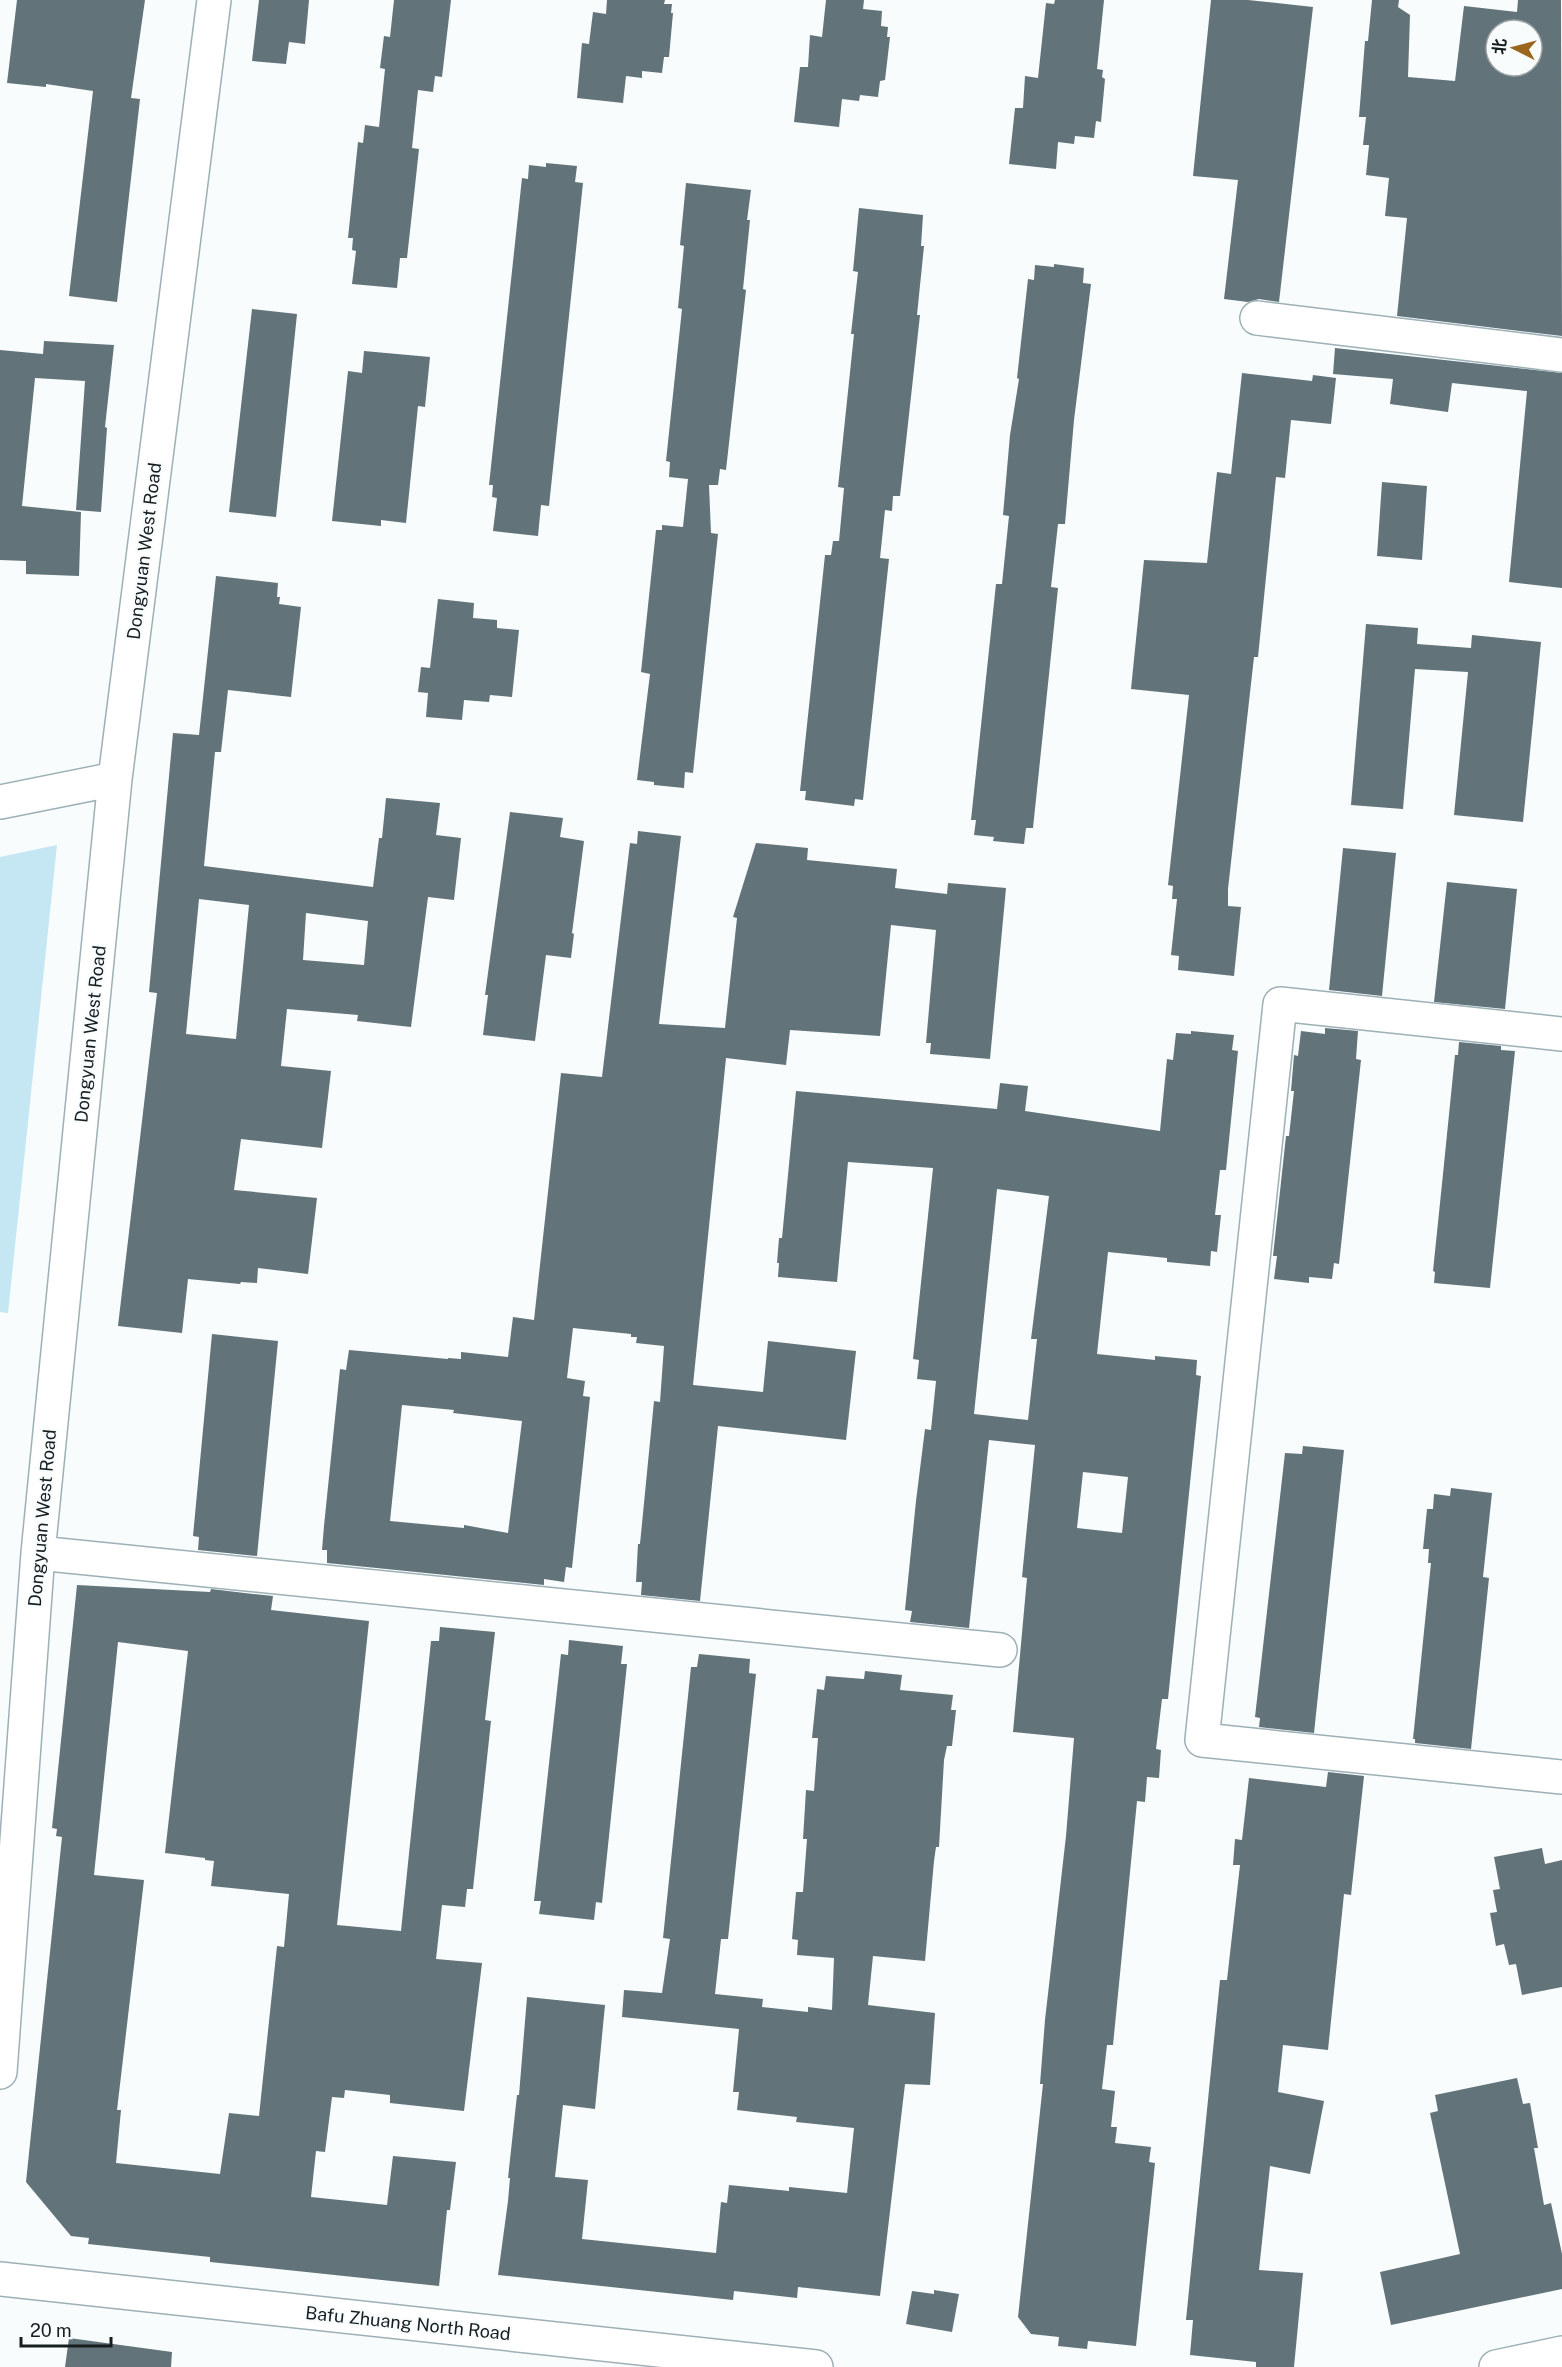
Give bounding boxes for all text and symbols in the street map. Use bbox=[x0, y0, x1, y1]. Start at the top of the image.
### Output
north arrow bbox=[1484, 18, 1544, 78]
text: 北 bbox=[1489, 38, 1510, 55]
street label: Dongyuan West Road bbox=[123, 461, 165, 641]
street label: Dongyuan West Road bbox=[70, 944, 110, 1124]
street label: Dongyuan West Road bbox=[24, 1428, 60, 1608]
street label: Bafu Zhuang North Road bbox=[304, 2302, 512, 2344]
scale bar bbox=[21, 2310, 111, 2348]
text: 20 m bbox=[30, 2320, 72, 2341]

